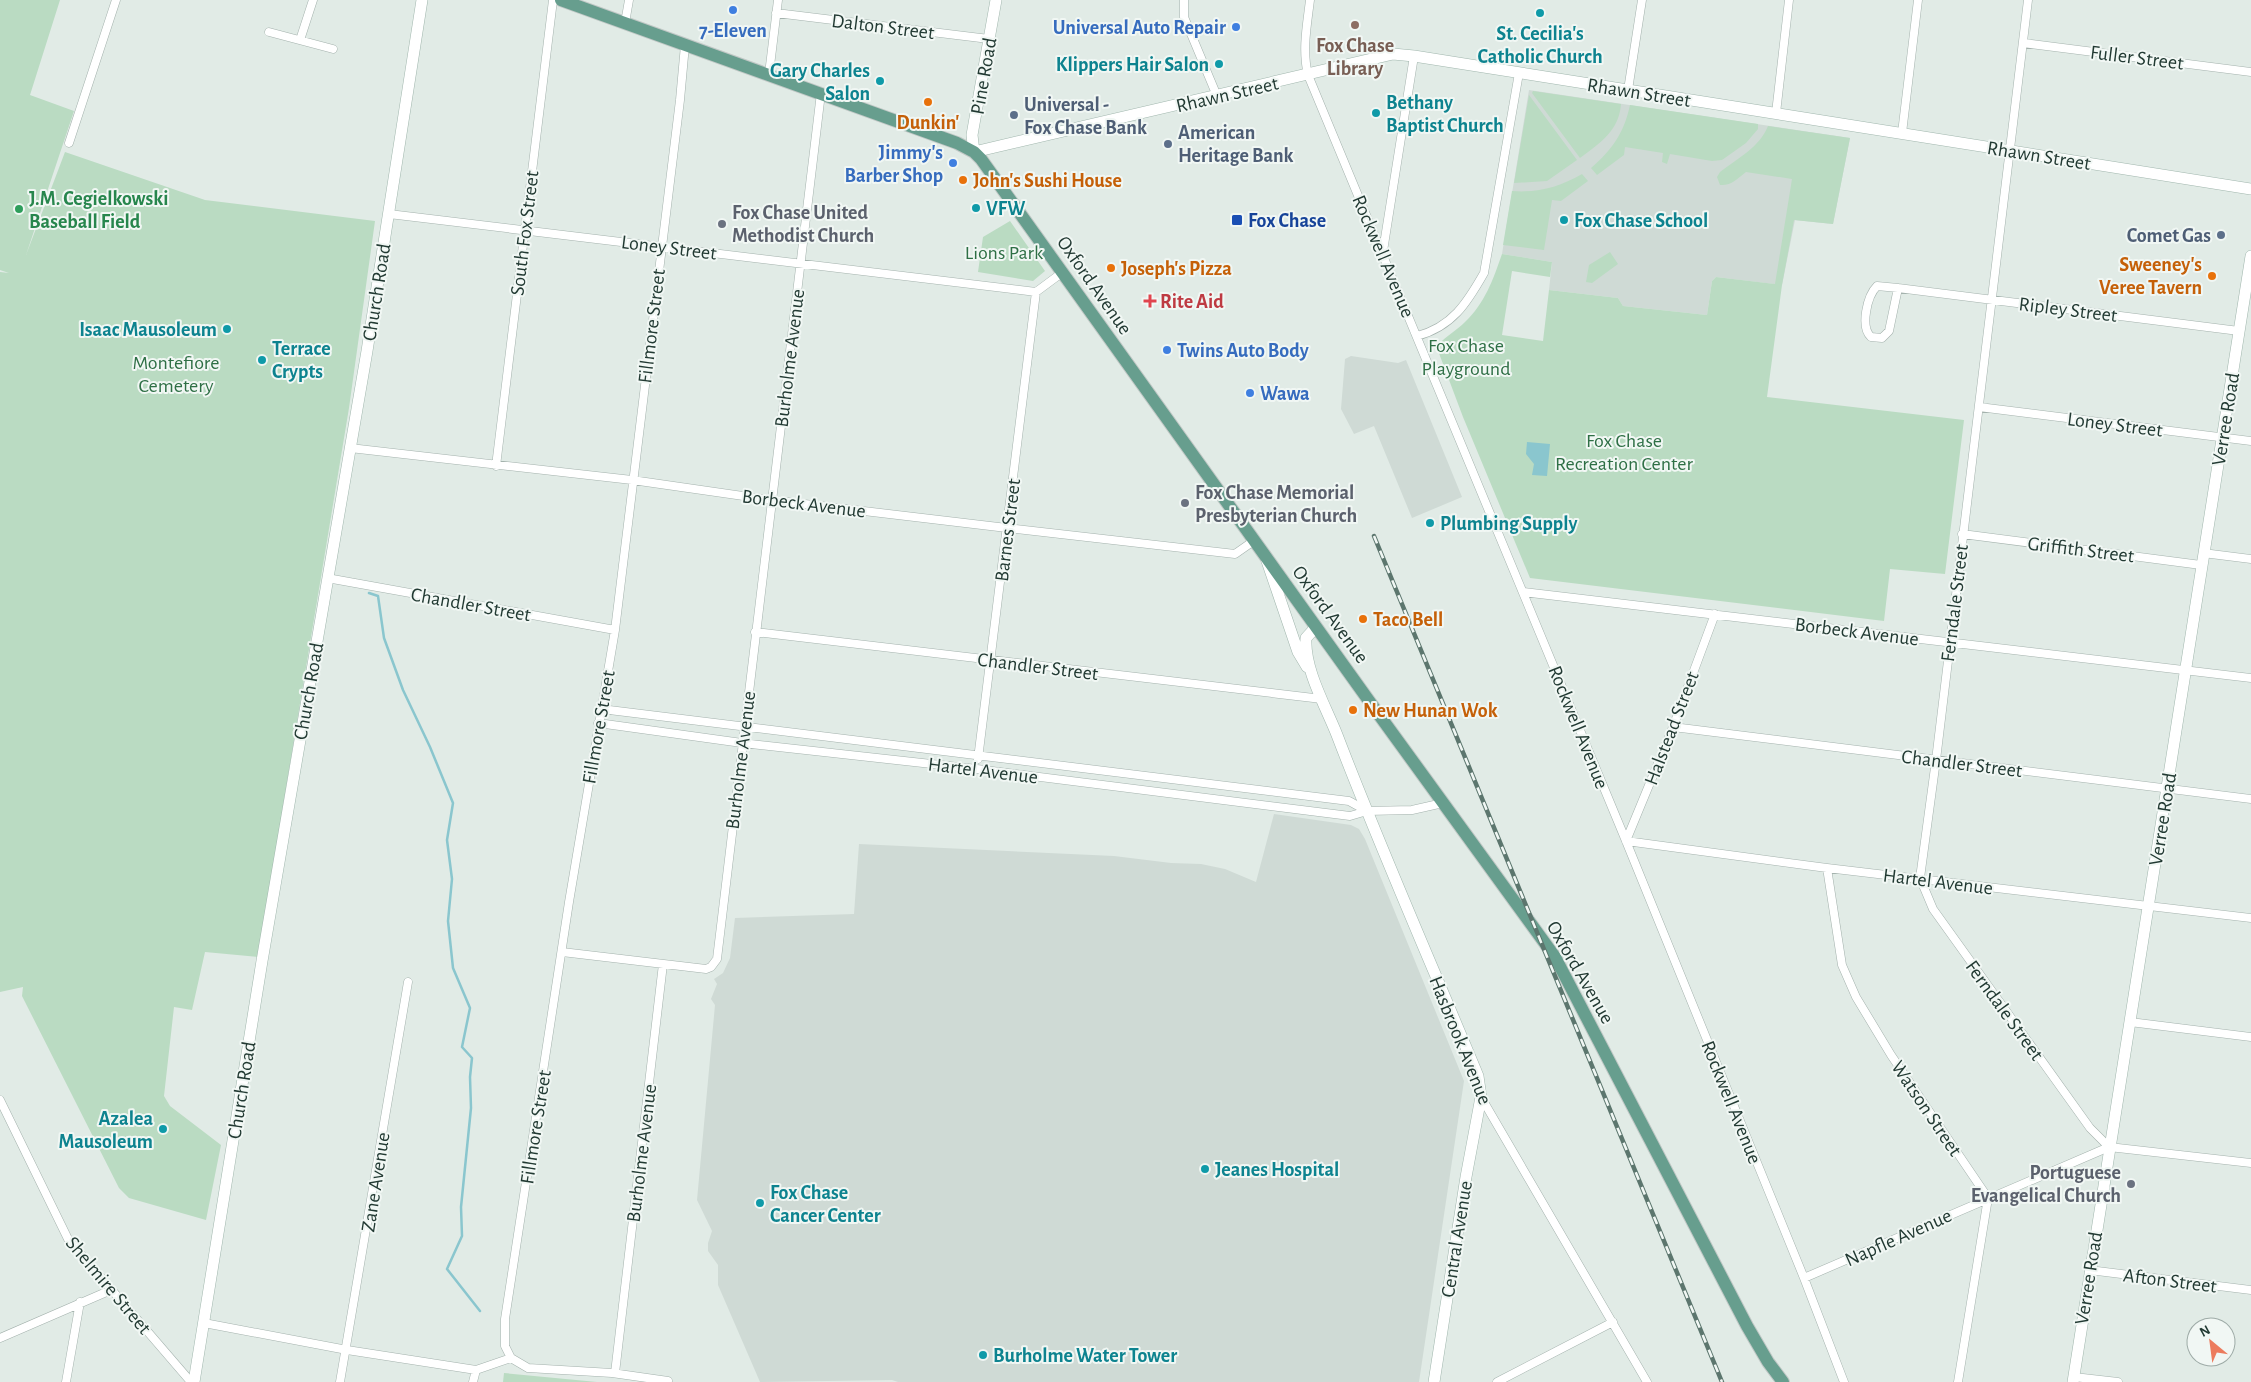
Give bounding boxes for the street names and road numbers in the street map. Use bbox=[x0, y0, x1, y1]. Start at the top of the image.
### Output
street label: Dalton Street bbox=[830, 11, 936, 43]
street label: Pine Road bbox=[967, 36, 1001, 116]
street label: Fuller Street bbox=[2089, 42, 2185, 74]
street label: Rhawn Street bbox=[1174, 73, 1281, 116]
street label: Rhawn Street bbox=[1586, 75, 1693, 111]
street label: Rhawn Street bbox=[1986, 138, 2093, 174]
street label: South Fox Street bbox=[507, 169, 543, 297]
street label: Rockwell Avenue bbox=[1348, 192, 1418, 321]
street label: Loney Street bbox=[620, 232, 718, 264]
street label: Oxford Avenue bbox=[1053, 233, 1135, 338]
street label: Church Road bbox=[359, 242, 395, 342]
street label: Fillmore Street bbox=[635, 267, 669, 384]
street label: Burholme Avenue bbox=[772, 288, 808, 428]
street label: Ripley Street bbox=[2017, 294, 2119, 326]
street label: Verree Road bbox=[2209, 371, 2243, 467]
street label: Loney Street bbox=[2066, 409, 2164, 441]
street label: Barnes Street bbox=[992, 477, 1024, 583]
street label: Borbeck Avenue bbox=[741, 486, 867, 522]
street label: Griffith Street bbox=[2026, 534, 2136, 567]
street label: Ferndale Street bbox=[1938, 543, 1972, 663]
street label: Oxford Avenue bbox=[1288, 562, 1372, 667]
street label: Chandler Street bbox=[409, 585, 533, 625]
street label: Borbeck Avenue bbox=[1794, 614, 1920, 650]
street label: Church Road bbox=[291, 641, 327, 741]
street label: Chandler Street bbox=[976, 650, 1100, 684]
street label: Rockwell Avenue bbox=[1544, 663, 1612, 792]
street label: Fillmore Street bbox=[579, 668, 619, 786]
street label: Halstead Street bbox=[1641, 668, 1703, 788]
street label: Burholme Avenue bbox=[723, 690, 759, 830]
street label: Chandler Street bbox=[1900, 747, 2024, 781]
street label: Hartel Avenue bbox=[927, 754, 1039, 788]
street label: Verree Road bbox=[2146, 771, 2180, 867]
street label: Hartel Avenue bbox=[1882, 865, 1994, 899]
street label: Oxford Avenue bbox=[1543, 918, 1618, 1027]
street label: Ferndale Street bbox=[1961, 957, 2047, 1065]
street label: Hasbrook Avenue bbox=[1425, 973, 1495, 1108]
street label: Rockwell Avenue bbox=[1697, 1038, 1765, 1167]
street label: Church Road bbox=[224, 1040, 260, 1140]
street label: Watson Street bbox=[1887, 1057, 1966, 1160]
street label: Fillmore Street bbox=[517, 1068, 555, 1186]
street label: Burholme Avenue bbox=[624, 1083, 660, 1223]
street label: Zane Avenue bbox=[358, 1131, 394, 1233]
street label: Central Avenue bbox=[1438, 1179, 1476, 1299]
street label: Napfle Avenue bbox=[1842, 1205, 1955, 1270]
street label: Verree Road bbox=[2072, 1230, 2106, 1326]
street label: Shelmire Street bbox=[62, 1233, 155, 1339]
street label: Afton Street bbox=[2122, 1265, 2218, 1297]

